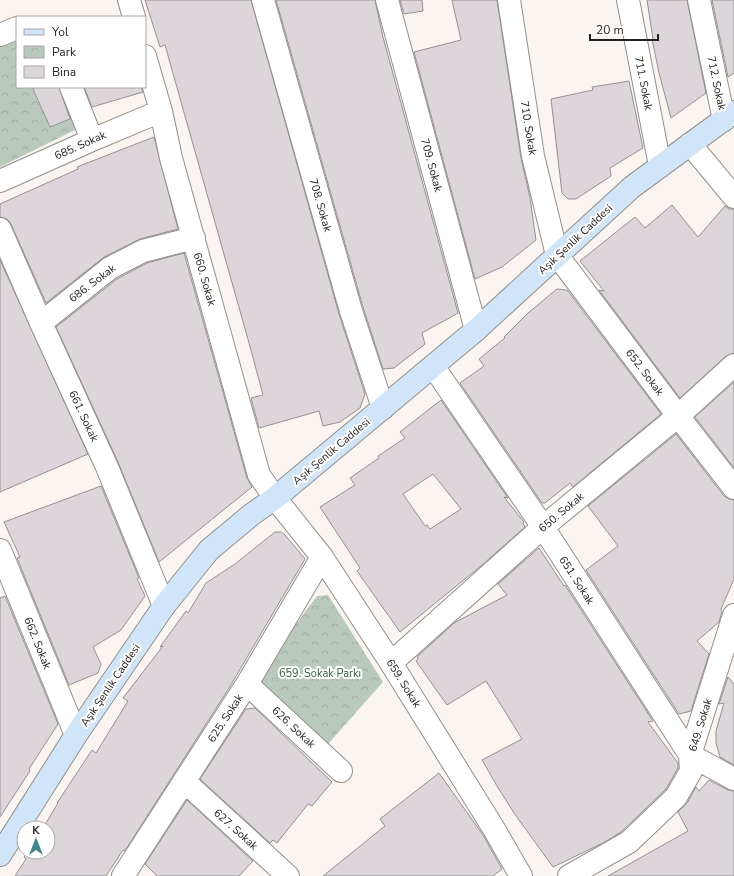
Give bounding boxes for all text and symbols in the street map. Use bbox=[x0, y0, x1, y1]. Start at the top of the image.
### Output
legend bbox=[16, 16, 146, 88]
scale bar bbox=[590, 16, 658, 42]
text: 20 m bbox=[596, 22, 624, 38]
text: Yol bbox=[51, 24, 69, 40]
text: Park bbox=[52, 44, 77, 60]
street label: 711. Sokak bbox=[631, 55, 656, 112]
street label: 712. Sokak bbox=[703, 55, 730, 112]
text: Bina bbox=[52, 64, 76, 80]
street label: 710. Sokak bbox=[517, 100, 540, 157]
street label: 685. Sokak bbox=[52, 127, 109, 163]
street label: 709. Sokak bbox=[417, 137, 446, 194]
street label: 708. Sokak bbox=[306, 177, 335, 234]
street label: Aşık Şenlik Caddesi bbox=[535, 201, 616, 278]
street label: 660. Sokak bbox=[190, 251, 219, 308]
street label: 686. Sokak bbox=[66, 261, 119, 306]
street label: 652. Sokak bbox=[622, 346, 667, 399]
street label: 661. Sokak bbox=[65, 388, 102, 445]
street label: Aşık Şenlik Caddesi bbox=[289, 415, 373, 488]
street label: 650. Sokak bbox=[536, 489, 588, 536]
street label: 651. Sokak bbox=[555, 553, 598, 608]
street label: 662. Sokak bbox=[20, 615, 55, 672]
street label: Aşık Şenlik Caddesi bbox=[77, 641, 144, 730]
street label: 659. Sokak bbox=[383, 656, 425, 711]
park label: 659. Sokak Parkı bbox=[279, 666, 361, 681]
street label: 625. Sokak bbox=[204, 691, 247, 745]
street label: 649. Sokak bbox=[685, 696, 716, 754]
street label: 626. Sokak bbox=[269, 703, 319, 752]
street label: 627. Sokak bbox=[210, 805, 261, 854]
north arrow bbox=[16, 820, 56, 860]
text: K bbox=[32, 823, 40, 838]

